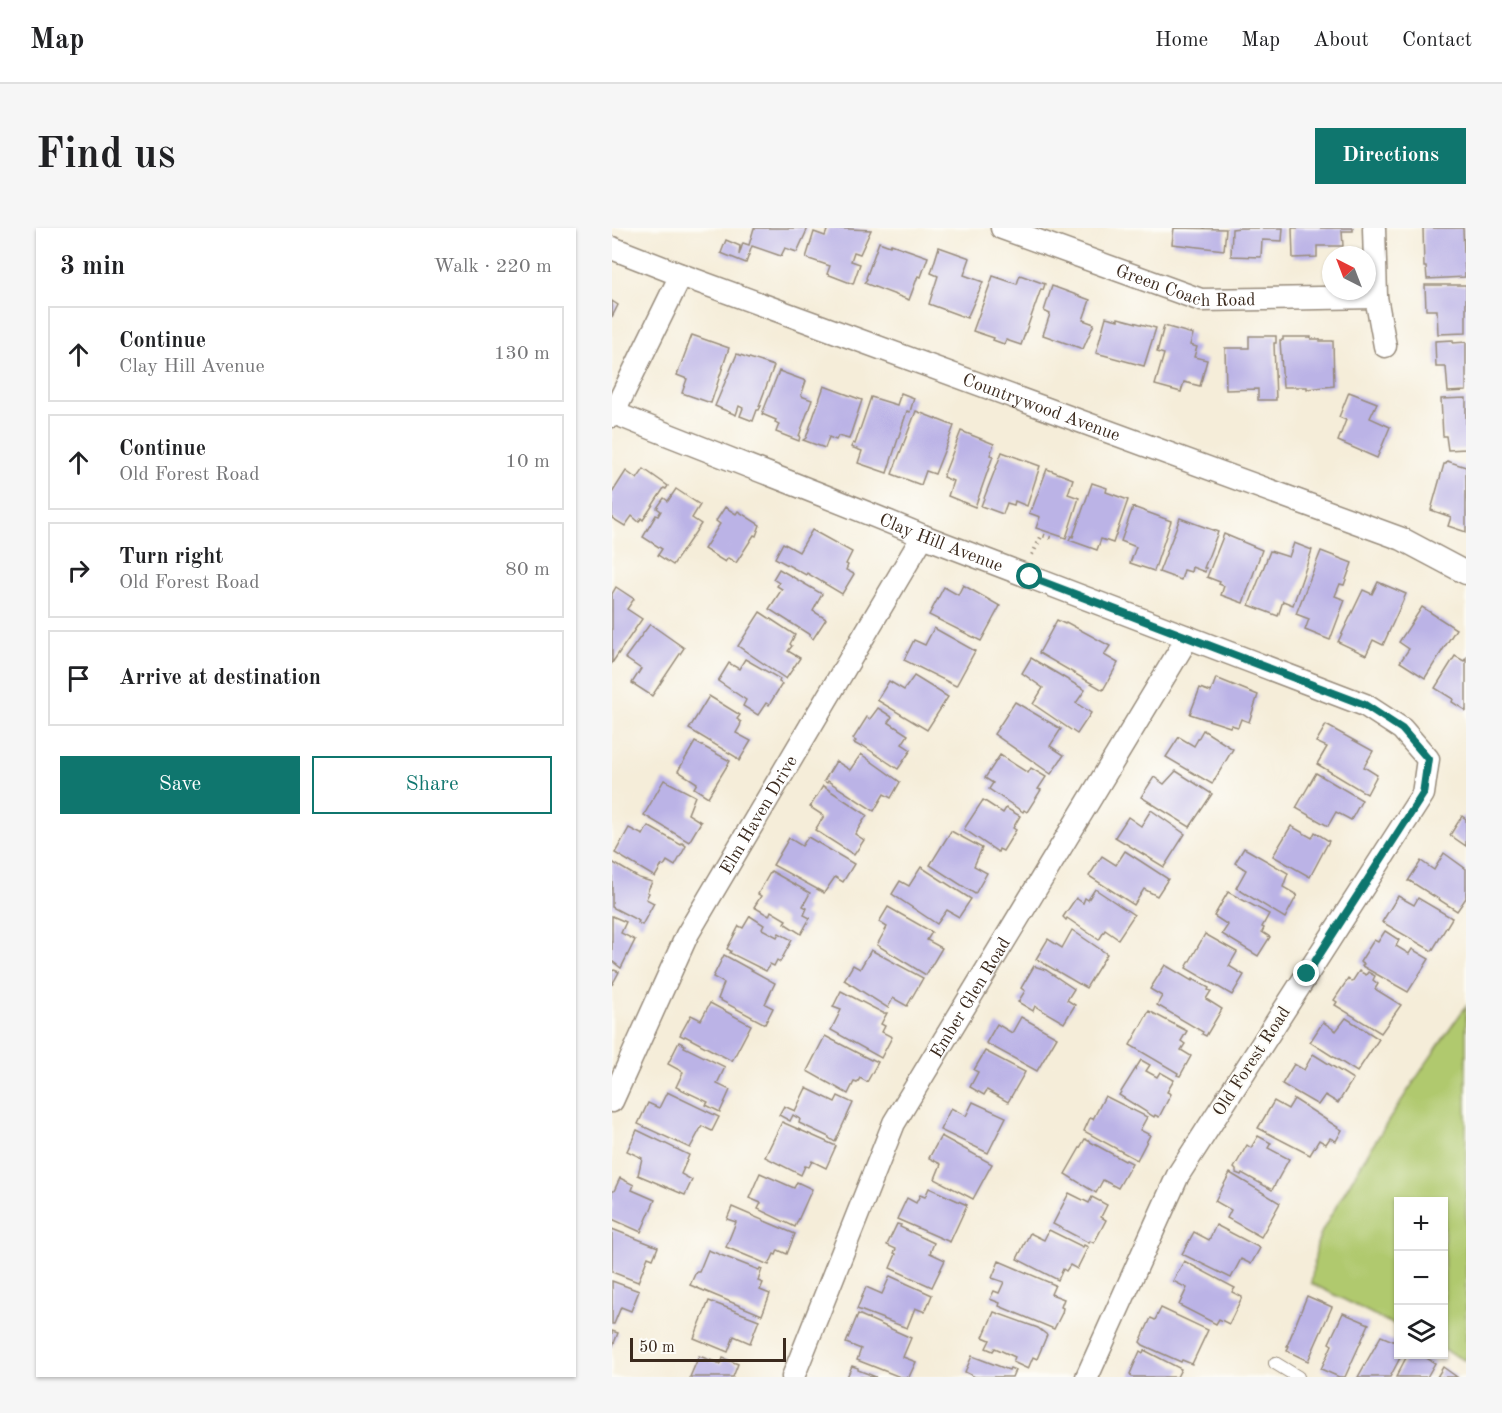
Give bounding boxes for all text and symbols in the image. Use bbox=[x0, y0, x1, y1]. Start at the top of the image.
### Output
text: Map bbox=[30, 27, 84, 55]
text: Home bbox=[1155, 30, 1208, 51]
text: Map bbox=[1241, 30, 1280, 51]
text: About bbox=[1313, 30, 1369, 51]
text: Contact bbox=[1402, 30, 1472, 51]
button: Directions bbox=[1315, 128, 1466, 184]
text: Find us bbox=[36, 135, 175, 177]
north arrow bbox=[1322, 246, 1376, 300]
text: 3 min bbox=[60, 254, 125, 280]
text: Walk · 220 m bbox=[433, 257, 552, 277]
street label: Green Coach Road bbox=[1113, 262, 1256, 310]
text: Continue bbox=[119, 330, 206, 352]
icon: ahead bbox=[62, 338, 95, 371]
text: 130 m bbox=[494, 344, 550, 364]
text: Clay Hill Avenue bbox=[119, 357, 265, 377]
street label: Countrywood Avenue bbox=[960, 371, 1122, 445]
text: Continue bbox=[119, 438, 206, 460]
icon: ahead bbox=[62, 446, 95, 479]
text: 10 m bbox=[505, 452, 550, 472]
text: Old Forest Road bbox=[119, 465, 260, 485]
street label: Clay Hill Avenue bbox=[877, 511, 1005, 576]
text: Turn right bbox=[119, 546, 223, 568]
icon: right bbox=[62, 554, 95, 587]
text: 80 m bbox=[505, 560, 550, 580]
route start bbox=[1016, 563, 1042, 589]
text: Old Forest Road bbox=[119, 573, 260, 593]
icon: arrive bbox=[62, 662, 95, 695]
text: Arrive at destination bbox=[119, 667, 321, 689]
street label: Elm Haven Drive bbox=[717, 753, 801, 877]
button: Save bbox=[60, 756, 300, 814]
button: Share bbox=[312, 756, 552, 814]
street label: Ember Glen Road bbox=[927, 934, 1014, 1062]
route end bbox=[1293, 960, 1319, 986]
street label: Old Forest Road bbox=[1210, 1004, 1294, 1120]
map controls bbox=[1394, 1197, 1448, 1359]
button: + bbox=[1394, 1197, 1448, 1251]
button: − bbox=[1394, 1251, 1448, 1305]
button: layers bbox=[1394, 1305, 1448, 1359]
scale bar bbox=[630, 1335, 786, 1362]
text: 50 m bbox=[639, 1340, 675, 1356]

